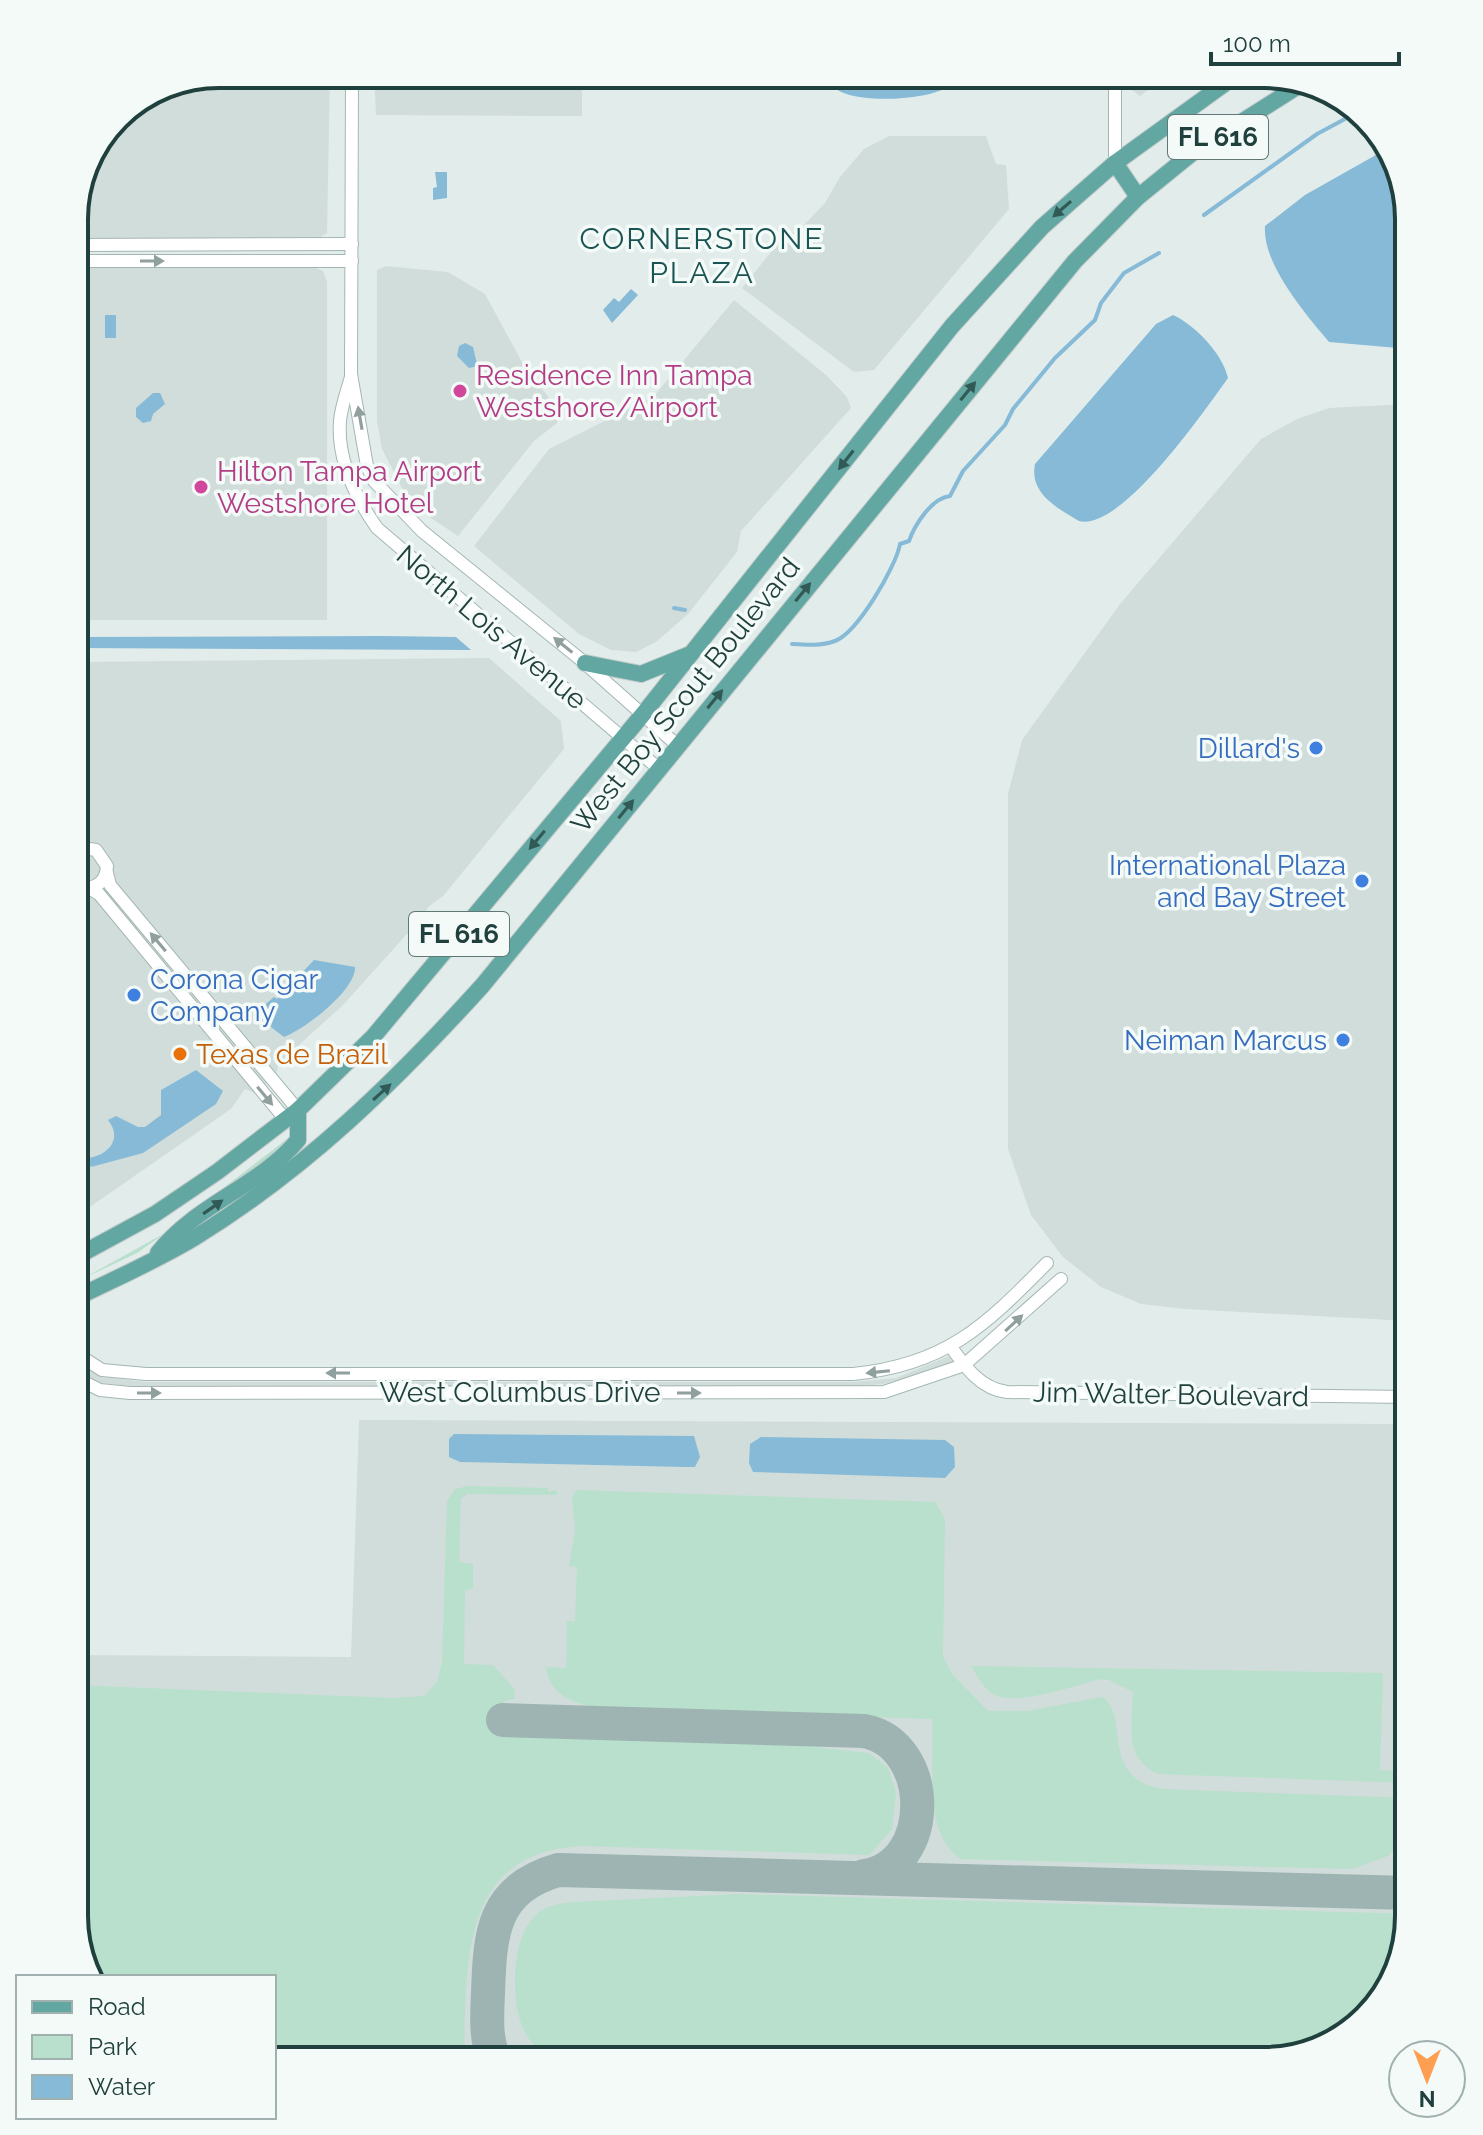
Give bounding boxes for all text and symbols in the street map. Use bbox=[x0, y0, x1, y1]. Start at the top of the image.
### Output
scale bar bbox=[1211, 16, 1399, 66]
text: 100 m bbox=[1223, 29, 1291, 58]
road number: FL 616 bbox=[1168, 115, 1268, 159]
one-way arrow bbox=[1053, 200, 1073, 217]
district label: CORNERSTONE PLAZA bbox=[579, 221, 825, 290]
one-way arrow bbox=[140, 255, 165, 267]
place label: Residence Inn Tampa Westshore/Airport bbox=[476, 359, 752, 424]
one-way arrow bbox=[959, 381, 975, 401]
marker: Residence Inn Tampa Westshore/Airport bbox=[451, 382, 469, 400]
one-way arrow bbox=[354, 405, 366, 430]
one-way arrow bbox=[838, 450, 854, 470]
place label: Hilton Tampa Airport Westshore Hotel bbox=[217, 455, 482, 520]
marker: Hilton Tampa Airport Westshore Hotel bbox=[192, 478, 210, 496]
street label: North Lois Avenue bbox=[390, 538, 593, 716]
street label: West Boy Scout Boulevard bbox=[564, 551, 807, 840]
one-way arrow bbox=[794, 582, 810, 602]
one-way arrow bbox=[553, 638, 573, 654]
one-way arrow bbox=[706, 689, 723, 709]
place label: Dillard's bbox=[1198, 732, 1300, 765]
marker: Dillard's bbox=[1307, 739, 1325, 757]
one-way arrow bbox=[617, 799, 634, 819]
one-way arrow bbox=[529, 830, 546, 850]
place label: International Plaza and Bay Street bbox=[1109, 849, 1347, 914]
marker: International Plaza and Bay Street bbox=[1353, 872, 1371, 890]
road number: FL 616 bbox=[409, 912, 509, 956]
one-way arrow bbox=[150, 932, 167, 952]
place label: Corona Cigar Company bbox=[150, 963, 319, 1028]
marker: Corona Cigar Company bbox=[125, 986, 143, 1004]
place label: Neiman Marcus bbox=[1124, 1024, 1327, 1057]
marker: Neiman Marcus bbox=[1334, 1031, 1352, 1049]
place label: Texas de Brazil bbox=[196, 1038, 388, 1071]
marker: Texas de Brazil bbox=[171, 1045, 189, 1063]
one-way arrow bbox=[372, 1084, 391, 1102]
one-way arrow bbox=[256, 1086, 273, 1106]
one-way arrow bbox=[202, 1200, 223, 1215]
one-way arrow bbox=[1004, 1315, 1023, 1333]
one-way arrow bbox=[865, 1366, 890, 1379]
one-way arrow bbox=[325, 1367, 350, 1379]
street label: West Columbus Drive bbox=[379, 1376, 661, 1409]
street label: Jim Walter Boulevard bbox=[1033, 1376, 1309, 1413]
one-way arrow bbox=[137, 1387, 162, 1399]
one-way arrow bbox=[677, 1387, 702, 1400]
legend bbox=[16, 1975, 276, 2119]
text: Road bbox=[88, 1992, 146, 2021]
text: Park bbox=[88, 2032, 137, 2061]
north arrow bbox=[1387, 2039, 1467, 2119]
text: Water bbox=[88, 2072, 156, 2101]
text: N bbox=[1419, 2086, 1435, 2112]

